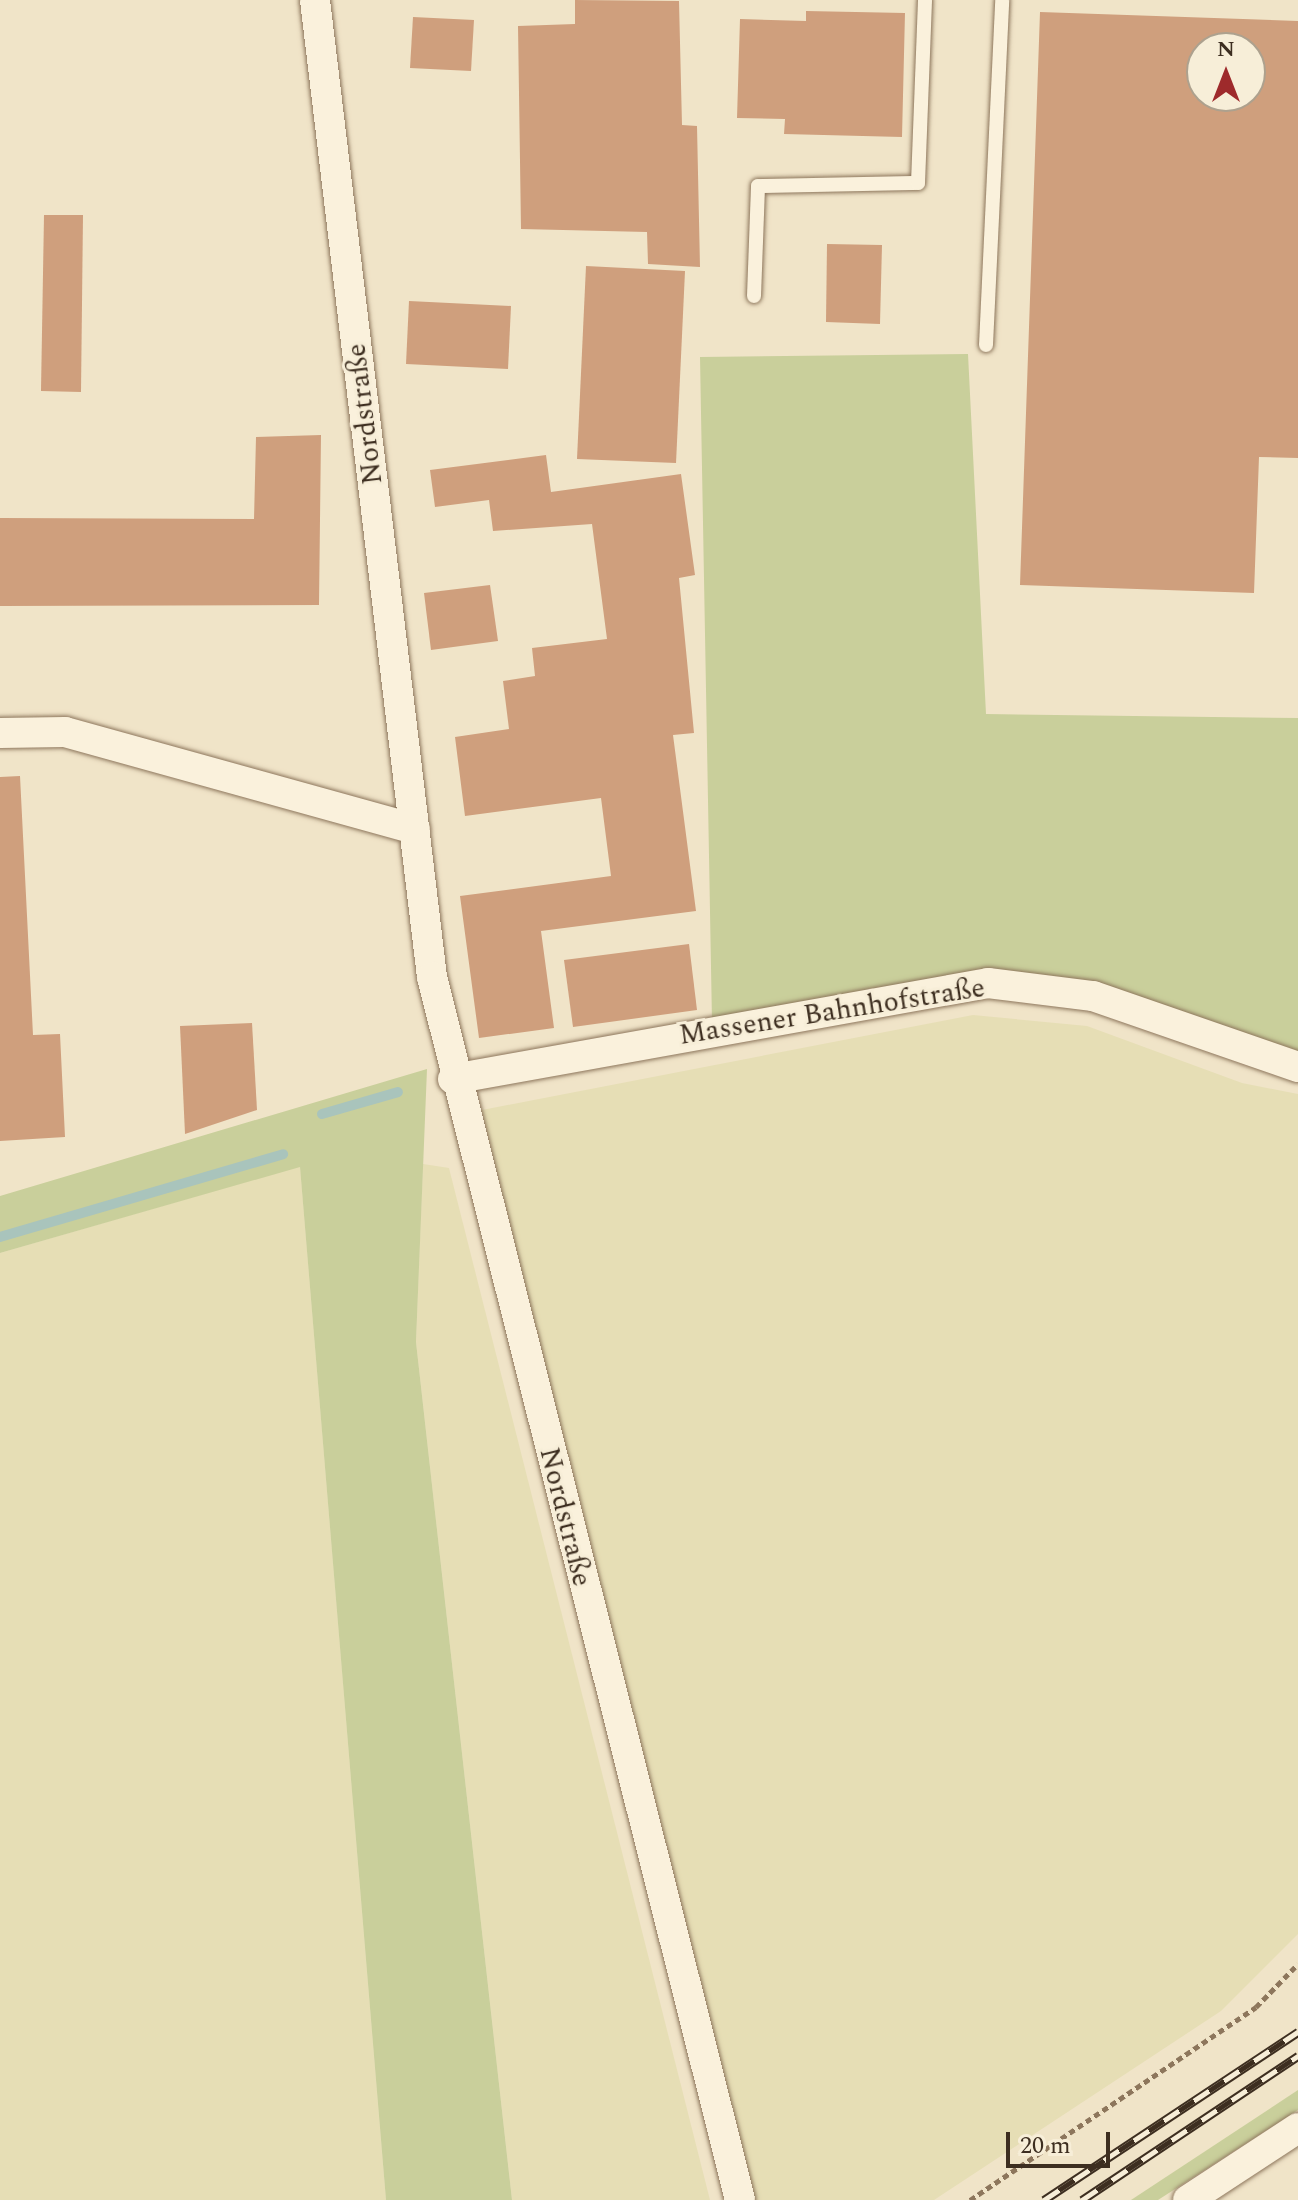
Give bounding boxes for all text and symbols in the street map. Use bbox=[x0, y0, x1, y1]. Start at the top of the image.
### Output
north arrow bbox=[1186, 32, 1266, 112]
text: N bbox=[1217, 33, 1235, 66]
street label: Nordstraße bbox=[340, 342, 390, 486]
street label: Massener Bahnhofstraße bbox=[677, 971, 987, 1053]
street label: Nordstraße bbox=[532, 1444, 598, 1590]
scale bar bbox=[1010, 2116, 1114, 2166]
text: 20 m bbox=[1020, 2128, 1071, 2164]

